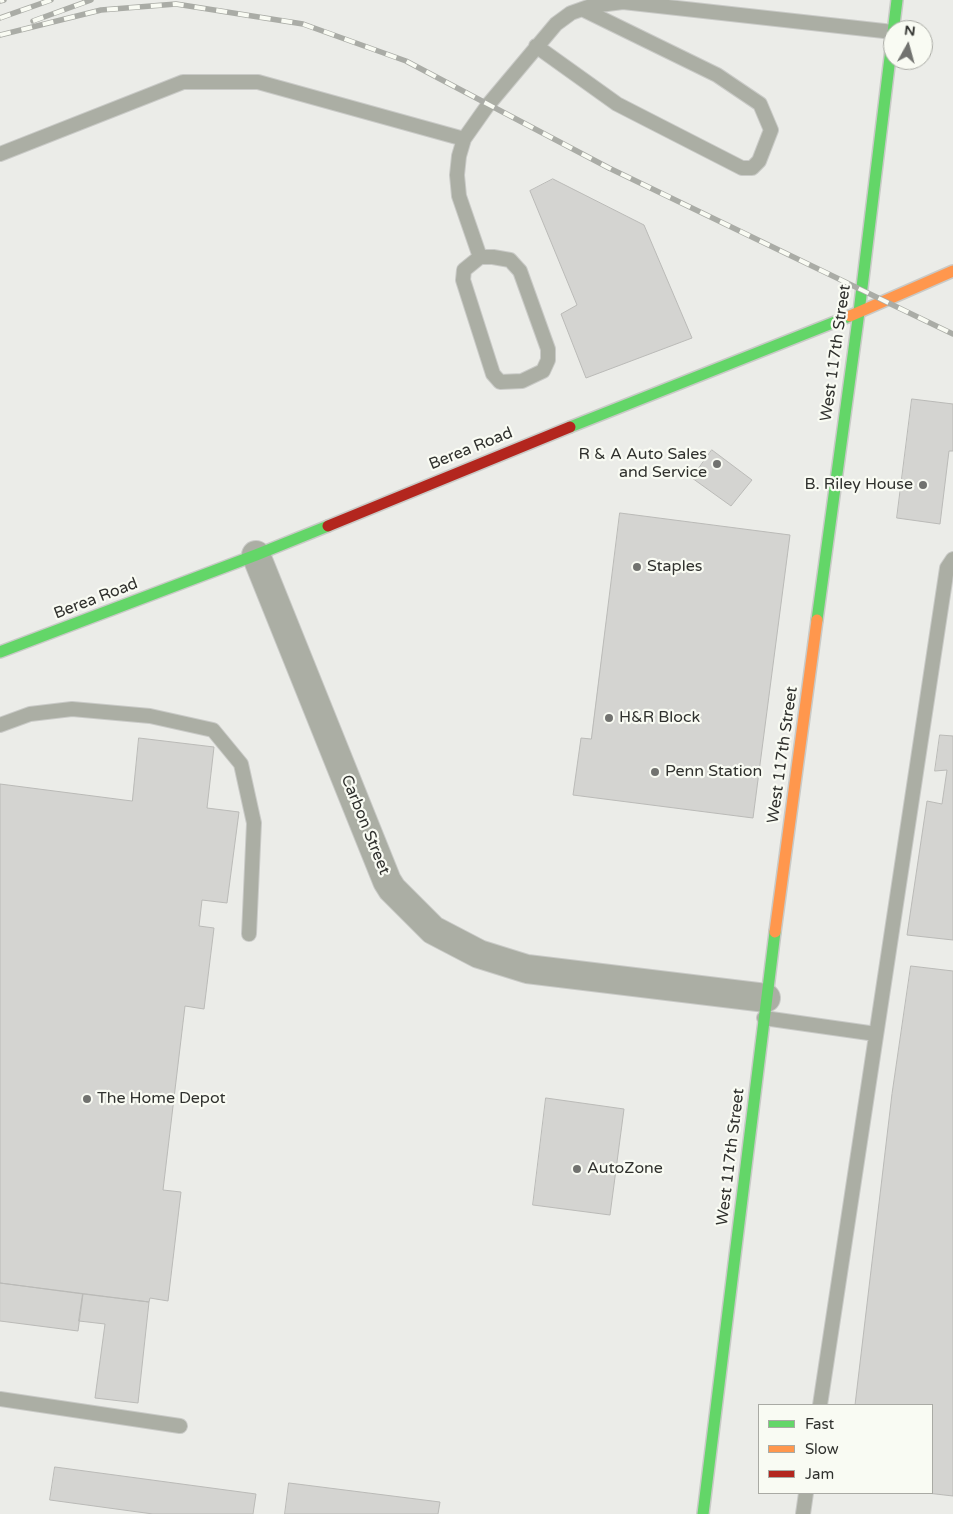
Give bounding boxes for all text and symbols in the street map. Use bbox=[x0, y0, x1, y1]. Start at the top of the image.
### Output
north arrow bbox=[883, 20, 933, 70]
text: N bbox=[903, 21, 916, 40]
street label: West 117th Street bbox=[817, 283, 855, 423]
street label: Berea Road bbox=[426, 424, 516, 474]
place label: R & A Auto Sales and Service bbox=[579, 445, 707, 483]
marker: R & A Auto Sales and Service bbox=[711, 458, 723, 470]
place label: B. Riley House bbox=[805, 475, 913, 495]
marker: B. Riley House bbox=[917, 479, 929, 491]
place label: Staples bbox=[647, 557, 702, 577]
marker: Staples bbox=[631, 561, 643, 573]
street label: Berea Road bbox=[51, 574, 141, 624]
street label: West 117th Street bbox=[764, 685, 802, 825]
place label: H&R Block bbox=[619, 708, 700, 728]
marker: H&R Block bbox=[603, 712, 615, 724]
place label: Penn Station bbox=[665, 762, 762, 782]
marker: Penn Station bbox=[649, 766, 661, 778]
street label: Carbon Street bbox=[336, 772, 394, 878]
street label: West 117th Street bbox=[713, 1087, 749, 1227]
place label: The Home Depot bbox=[97, 1089, 226, 1109]
marker: The Home Depot bbox=[81, 1093, 93, 1105]
place label: AutoZone bbox=[587, 1159, 663, 1179]
marker: AutoZone bbox=[571, 1163, 583, 1175]
legend bbox=[758, 1404, 933, 1494]
text: Fast bbox=[805, 1415, 834, 1433]
text: Slow bbox=[805, 1440, 839, 1458]
text: Jam bbox=[805, 1465, 834, 1483]

